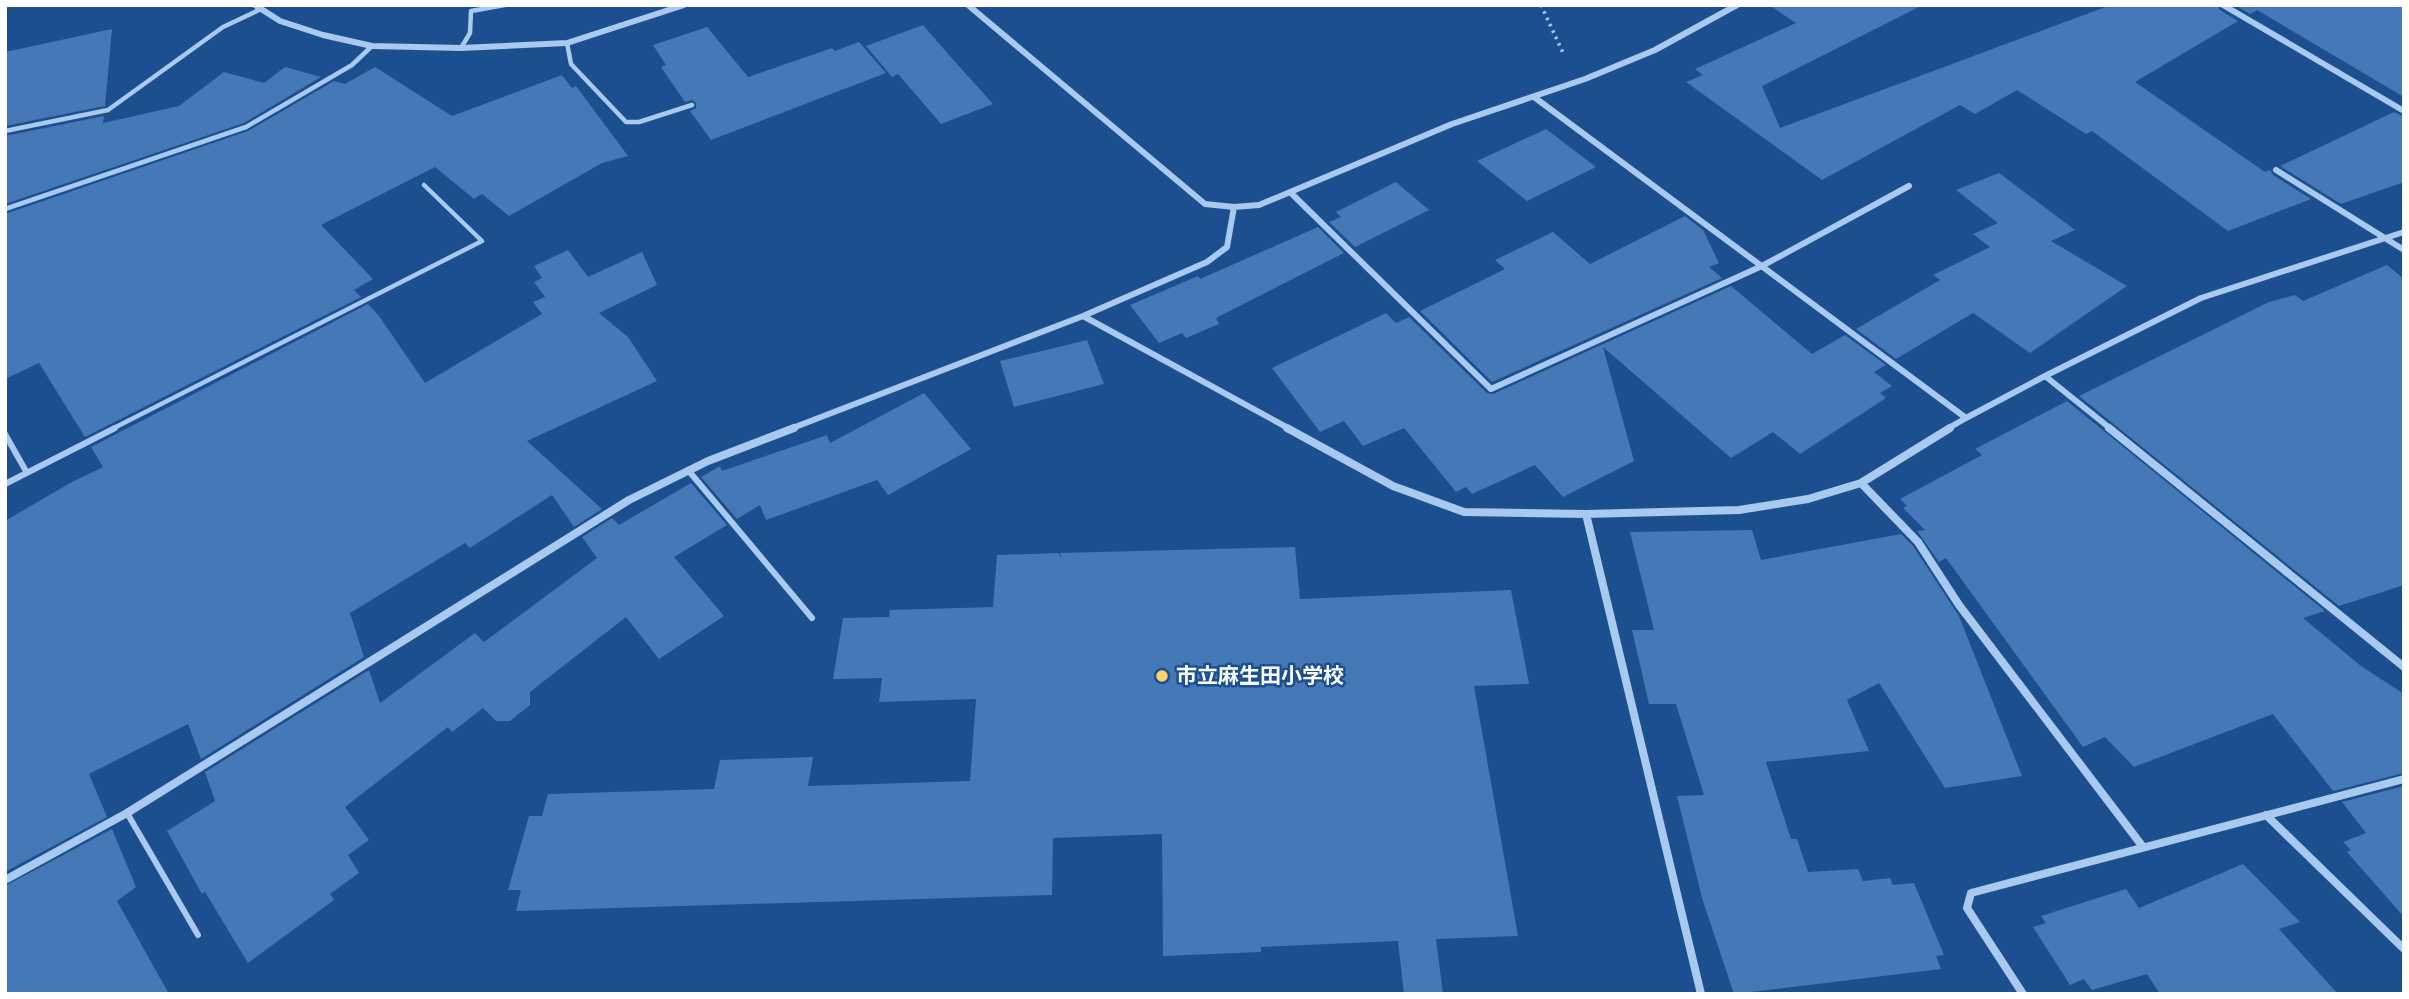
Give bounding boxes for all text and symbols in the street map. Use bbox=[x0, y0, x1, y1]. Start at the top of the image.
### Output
place label: 市立麻生田小学校 bbox=[1176, 662, 1344, 689]
marker: 市立麻生田小学校 bbox=[1154, 668, 1170, 684]

